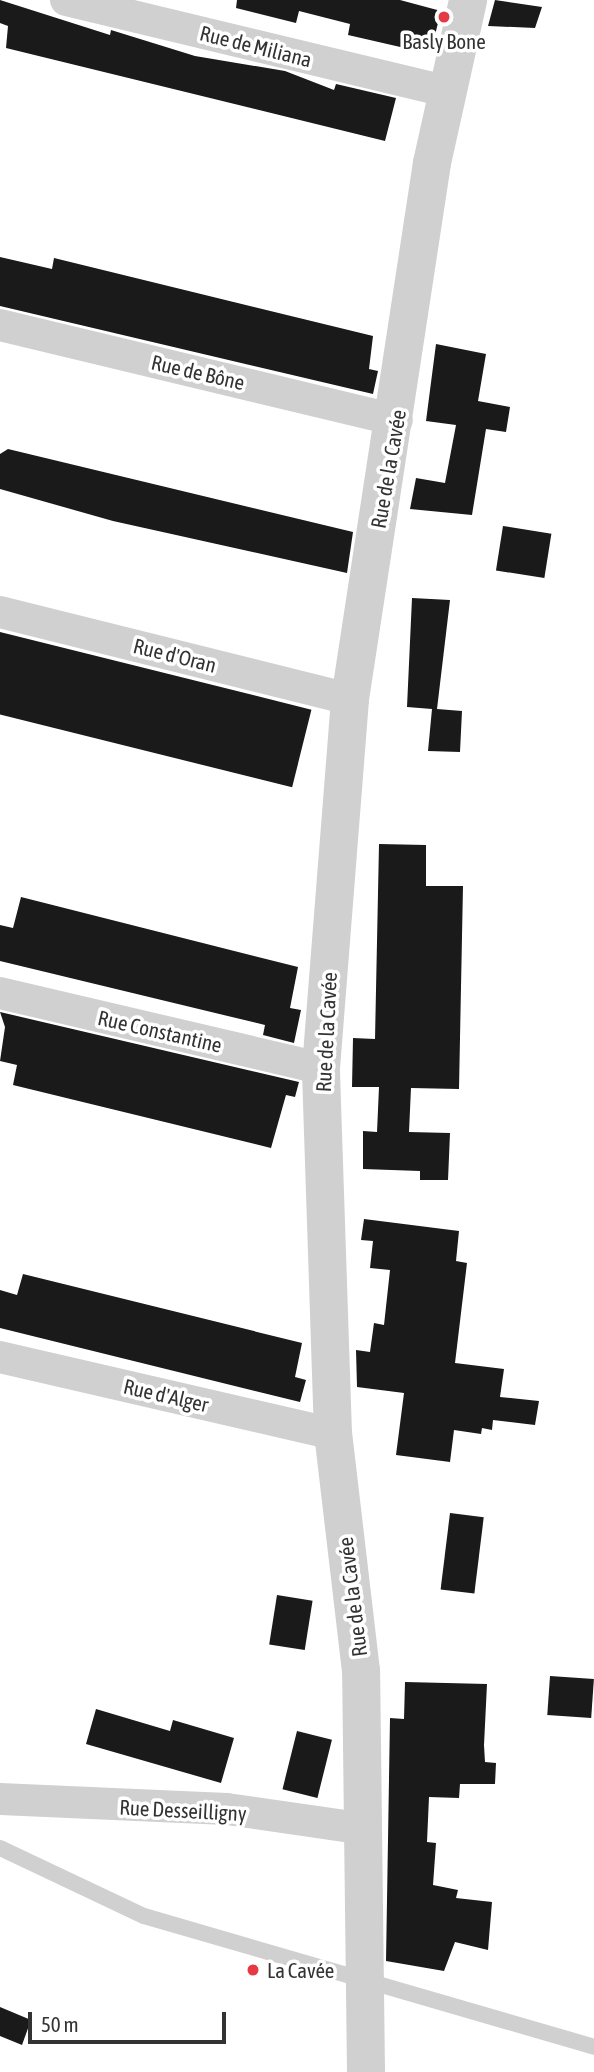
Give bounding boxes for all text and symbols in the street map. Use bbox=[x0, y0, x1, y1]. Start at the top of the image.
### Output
marker: Basly Bone bbox=[436, 9, 452, 25]
street label: Rue de Miliana bbox=[197, 20, 315, 72]
place label: Basly Bone bbox=[402, 28, 486, 54]
street label: Rue de Bône bbox=[149, 349, 247, 395]
street label: Rue de la Cavée bbox=[365, 408, 411, 530]
street label: Rue d'Oran bbox=[131, 633, 219, 677]
street label: Rue de la Cavée bbox=[310, 971, 342, 1093]
street label: Rue Constantine bbox=[96, 1004, 224, 1058]
street label: Rue d'Alger bbox=[121, 1373, 211, 1417]
street label: Rue de la Cavée bbox=[332, 1536, 372, 1658]
street label: Rue Desseilligny bbox=[119, 1794, 247, 1826]
place label: La Cavée bbox=[267, 1957, 334, 1983]
marker: La Cavée bbox=[245, 1962, 261, 1978]
scale bar bbox=[32, 1998, 229, 2042]
text: 50 m bbox=[41, 2012, 79, 2036]

